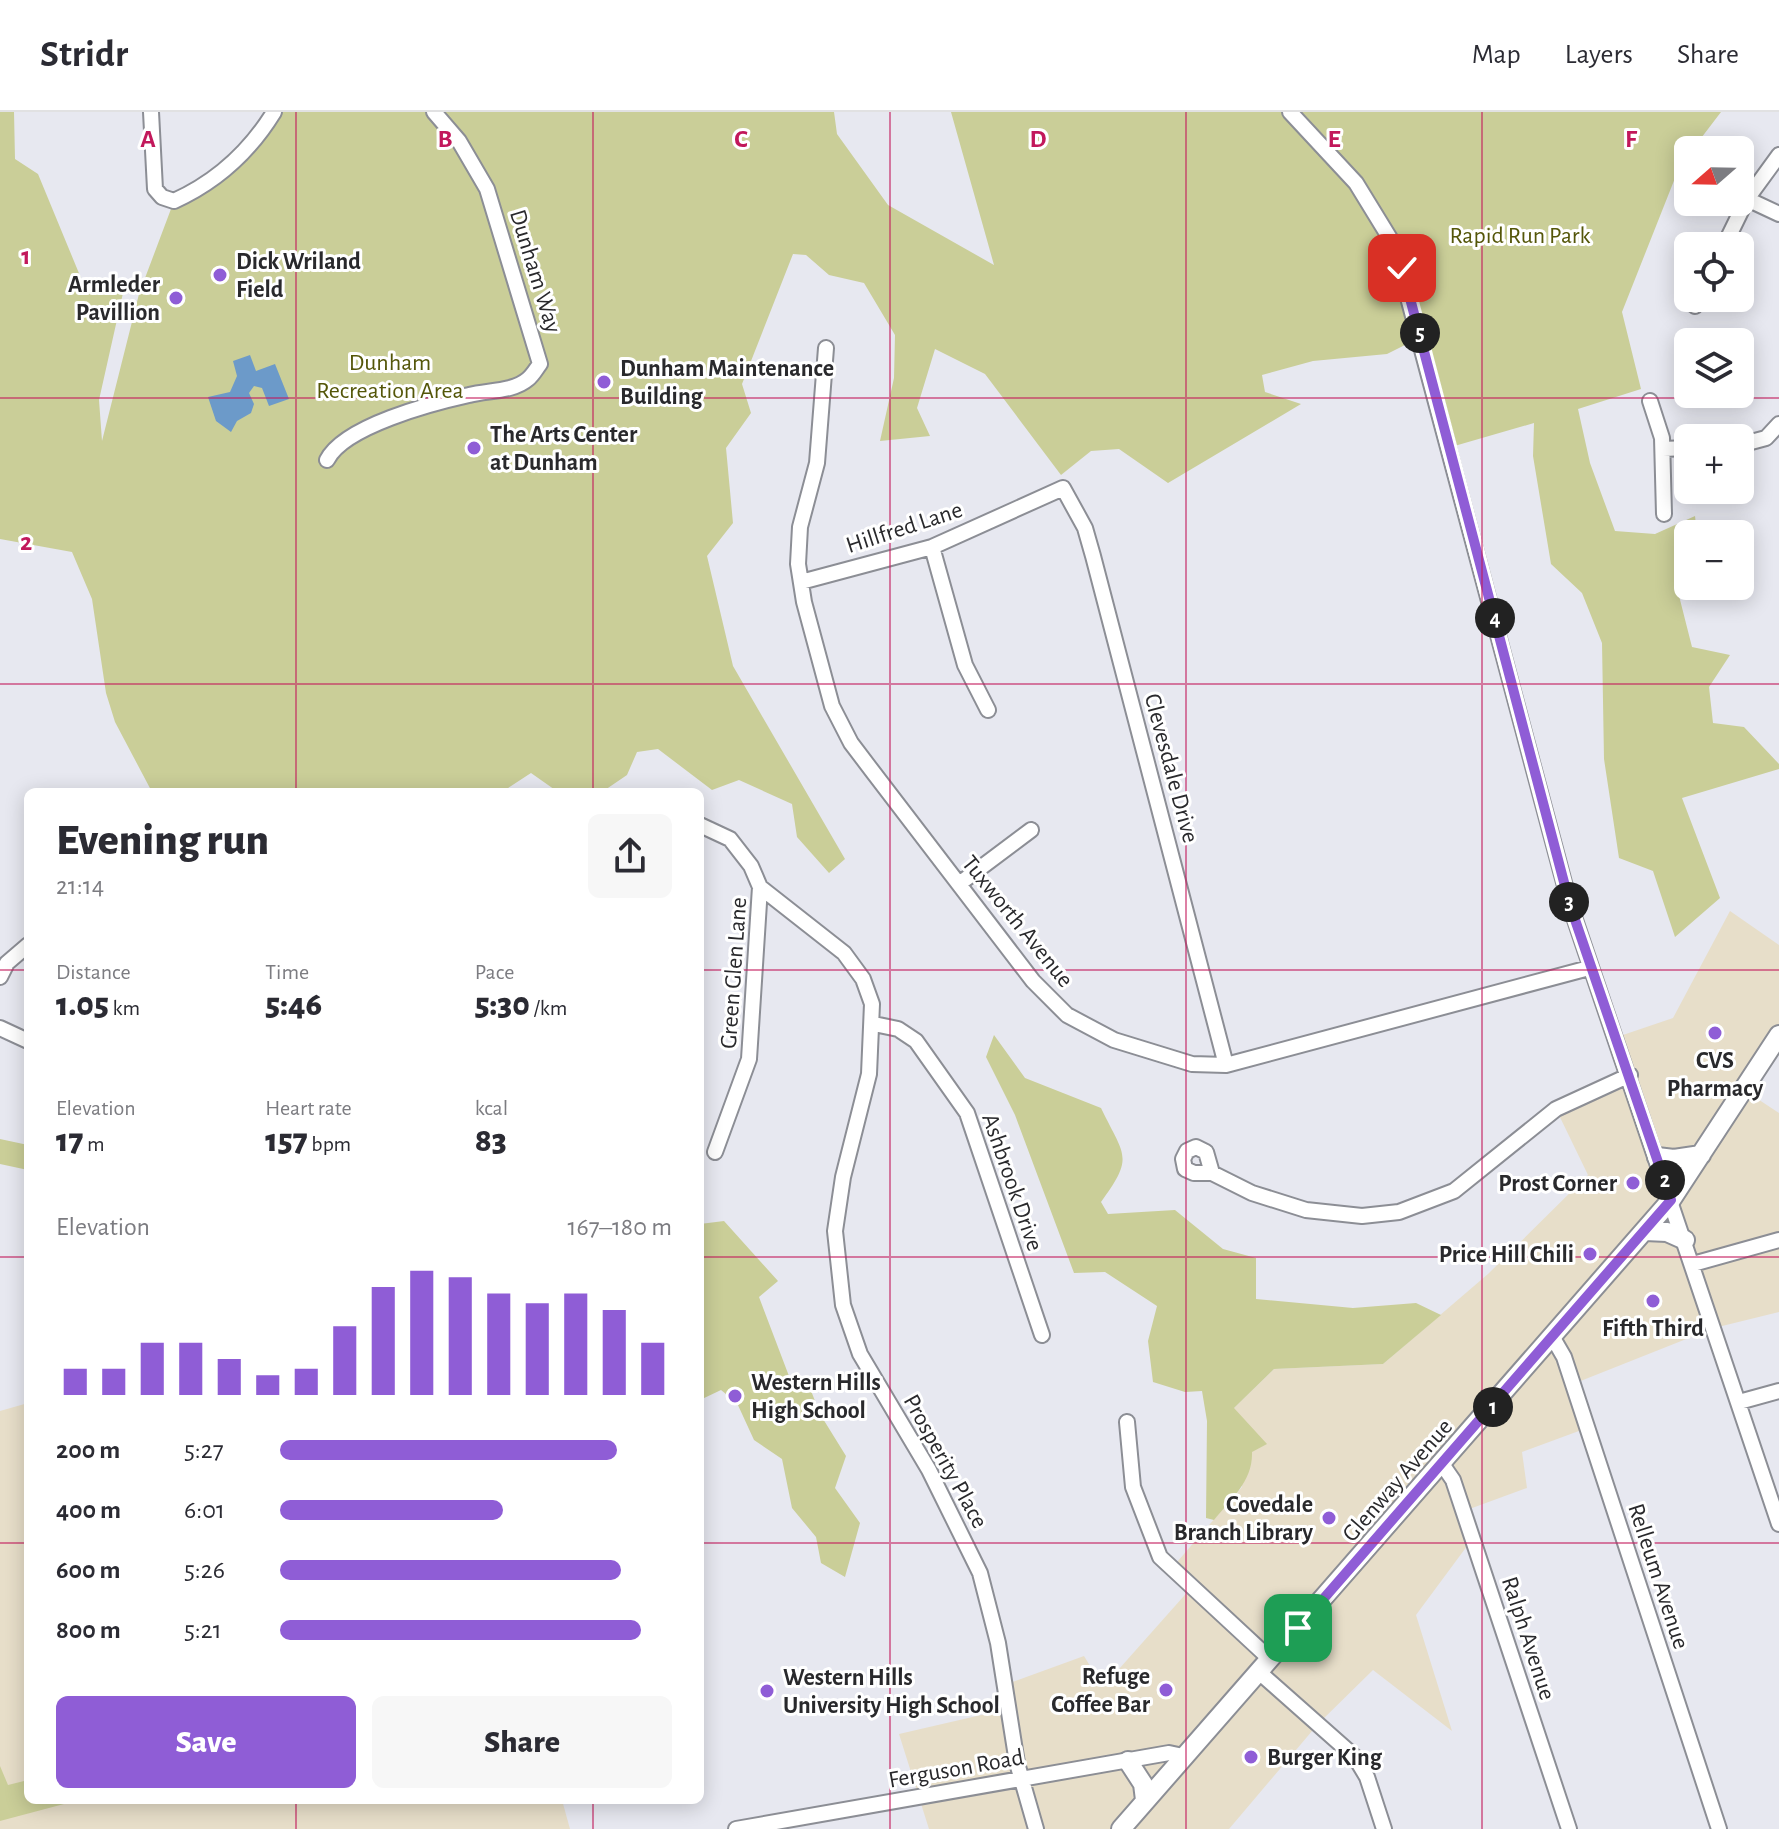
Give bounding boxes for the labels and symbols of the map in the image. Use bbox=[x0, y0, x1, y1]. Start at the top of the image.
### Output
text: A bbox=[140, 126, 156, 152]
text: B bbox=[437, 126, 453, 152]
text: C bbox=[734, 126, 748, 152]
text: D bbox=[1029, 126, 1047, 152]
text: E bbox=[1327, 126, 1341, 152]
text: F bbox=[1625, 126, 1638, 152]
north arrow bbox=[1674, 136, 1754, 216]
street label: Dunham Way bbox=[505, 207, 565, 336]
park label: Rapid Run Park bbox=[1450, 224, 1591, 248]
pin bbox=[1368, 234, 1436, 302]
text: 1 bbox=[21, 243, 31, 269]
place label: Dick Wriland Field bbox=[236, 250, 361, 302]
marker: Dick Wriland Field bbox=[211, 266, 229, 284]
place label: Armleder Pavillion bbox=[68, 273, 161, 325]
marker: Armleder Pavillion bbox=[167, 289, 185, 307]
pin: 5 bbox=[1400, 313, 1440, 353]
park label: Dunham Recreation Area bbox=[316, 351, 464, 403]
place label: Dunham Maintenance Building bbox=[620, 357, 834, 409]
marker: Dunham Maintenance Building bbox=[595, 373, 613, 391]
place label: The Arts Center at Dunham bbox=[490, 423, 638, 475]
marker: The Arts Center at Dunham bbox=[465, 439, 483, 457]
street label: Hillfred Lane bbox=[843, 498, 965, 558]
text: 2 bbox=[20, 529, 32, 555]
pin: 4 bbox=[1475, 598, 1515, 638]
street label: Clevesdale Drive bbox=[1140, 691, 1203, 846]
street label: Tuxworth Avenue bbox=[957, 851, 1077, 992]
pin: 3 bbox=[1549, 882, 1589, 922]
street label: Green Glen Lane bbox=[717, 896, 751, 1050]
marker: CVS Pharmacy bbox=[1706, 1024, 1724, 1042]
place label: CVS Pharmacy bbox=[1667, 1049, 1764, 1101]
street label: Ashbrook Drive bbox=[977, 1111, 1047, 1254]
pin: 2 bbox=[1645, 1160, 1685, 1200]
place label: Prost Corner bbox=[1498, 1172, 1618, 1196]
marker: Prost Corner bbox=[1624, 1174, 1642, 1192]
place label: Price Hill Chili bbox=[1439, 1243, 1574, 1267]
marker: Price Hill Chili bbox=[1581, 1245, 1599, 1263]
marker: Fifth Third bbox=[1644, 1292, 1662, 1310]
place label: Fifth Third bbox=[1602, 1317, 1704, 1341]
place label: Western Hills High School bbox=[751, 1371, 881, 1423]
marker: Western Hills High School bbox=[726, 1387, 744, 1405]
pin: 1 bbox=[1473, 1387, 1513, 1427]
street label: Prosperity Place bbox=[899, 1391, 992, 1532]
street label: Glenway Avenue bbox=[1338, 1415, 1457, 1547]
place label: Covedale Branch Library bbox=[1174, 1493, 1313, 1545]
street label: Relleum Avenue bbox=[1623, 1501, 1693, 1652]
marker: Covedale Branch Library bbox=[1320, 1509, 1338, 1527]
street label: Ralph Avenue bbox=[1497, 1574, 1559, 1703]
pin bbox=[1264, 1594, 1332, 1662]
place label: Refuge Coffee Bar bbox=[1051, 1665, 1151, 1717]
place label: Western Hills University High School bbox=[783, 1666, 1000, 1718]
marker: Refuge Coffee Bar bbox=[1157, 1681, 1175, 1699]
marker: Western Hills University High School bbox=[758, 1682, 776, 1700]
street label: Ferguson Road bbox=[887, 1745, 1026, 1793]
place label: Burger King bbox=[1267, 1746, 1383, 1770]
marker: Burger King bbox=[1242, 1748, 1260, 1766]

